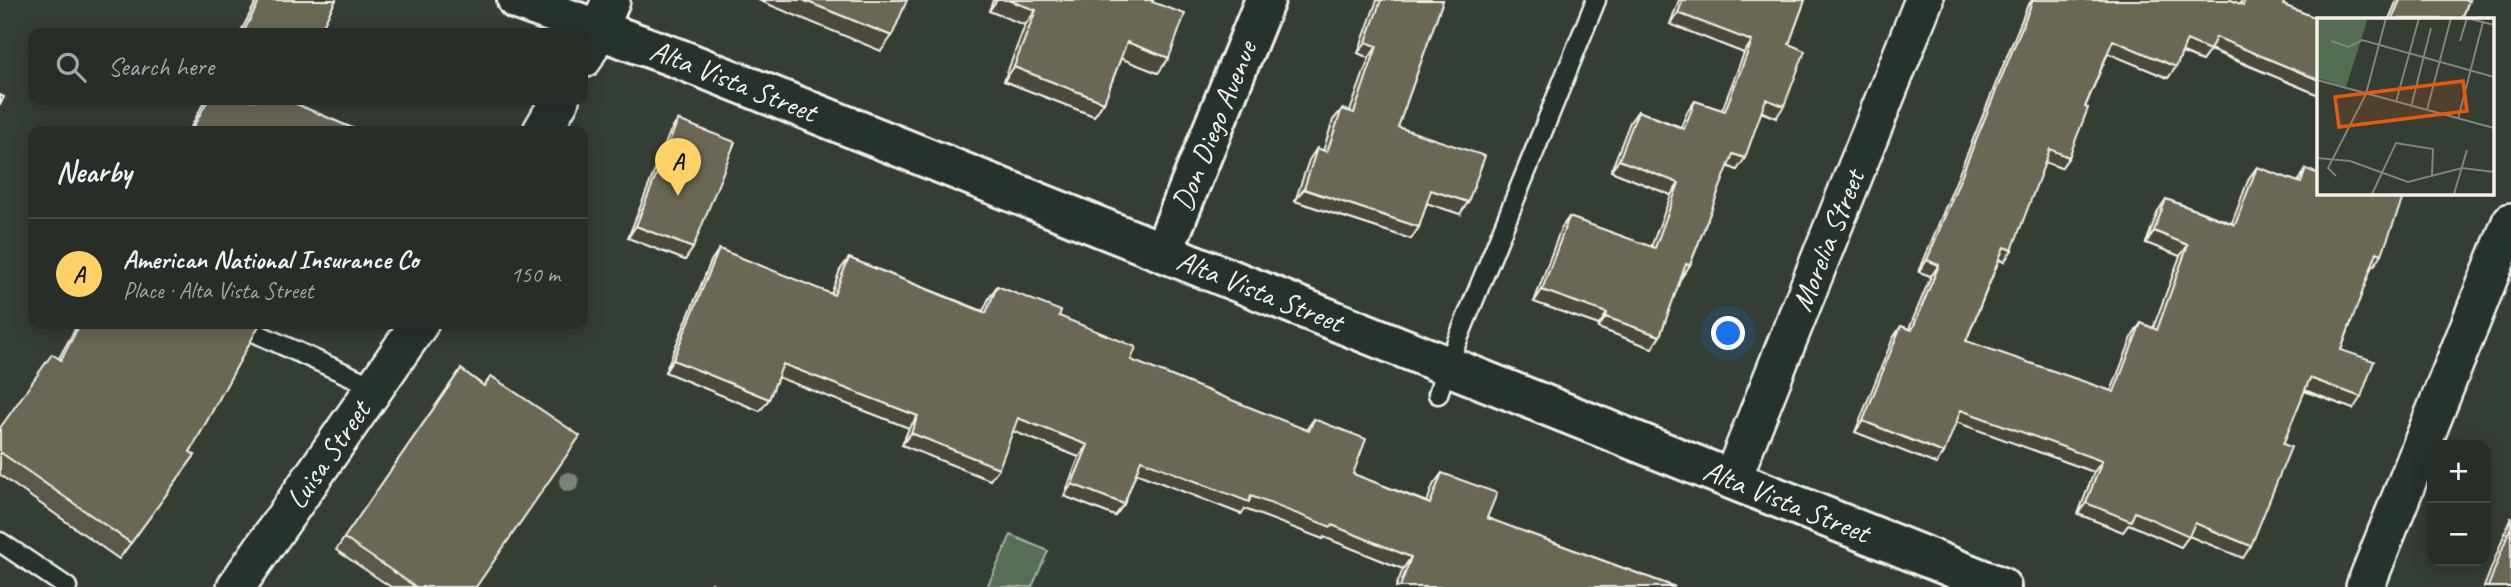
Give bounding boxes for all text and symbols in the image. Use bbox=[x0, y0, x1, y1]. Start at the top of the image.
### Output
inset map bbox=[2317, 18, 2494, 194]
search box bbox=[28, 28, 588, 105]
street label: Alta Vista Street bbox=[645, 31, 825, 132]
street label: Don Diego Avenue bbox=[1163, 34, 1266, 216]
icon: search bbox=[52, 48, 90, 86]
text: Search here bbox=[108, 50, 214, 83]
pin: A bbox=[655, 138, 701, 196]
text: Nearby bbox=[56, 153, 132, 191]
street label: Morelia Street bbox=[1782, 162, 1874, 317]
street label: Alta Vista Street bbox=[1172, 241, 1351, 342]
text: American National Insurance Co bbox=[123, 243, 419, 276]
text: A bbox=[73, 260, 85, 289]
text: 150 m bbox=[511, 260, 560, 289]
text: Place · Alta Vista Street bbox=[123, 276, 313, 305]
your location bbox=[1711, 316, 1745, 350]
street label: Luisa Street bbox=[277, 391, 380, 516]
map controls bbox=[2427, 440, 2490, 566]
button: + bbox=[2427, 440, 2490, 503]
street label: Alta Vista Street bbox=[1698, 451, 1878, 553]
button: − bbox=[2427, 503, 2490, 566]

